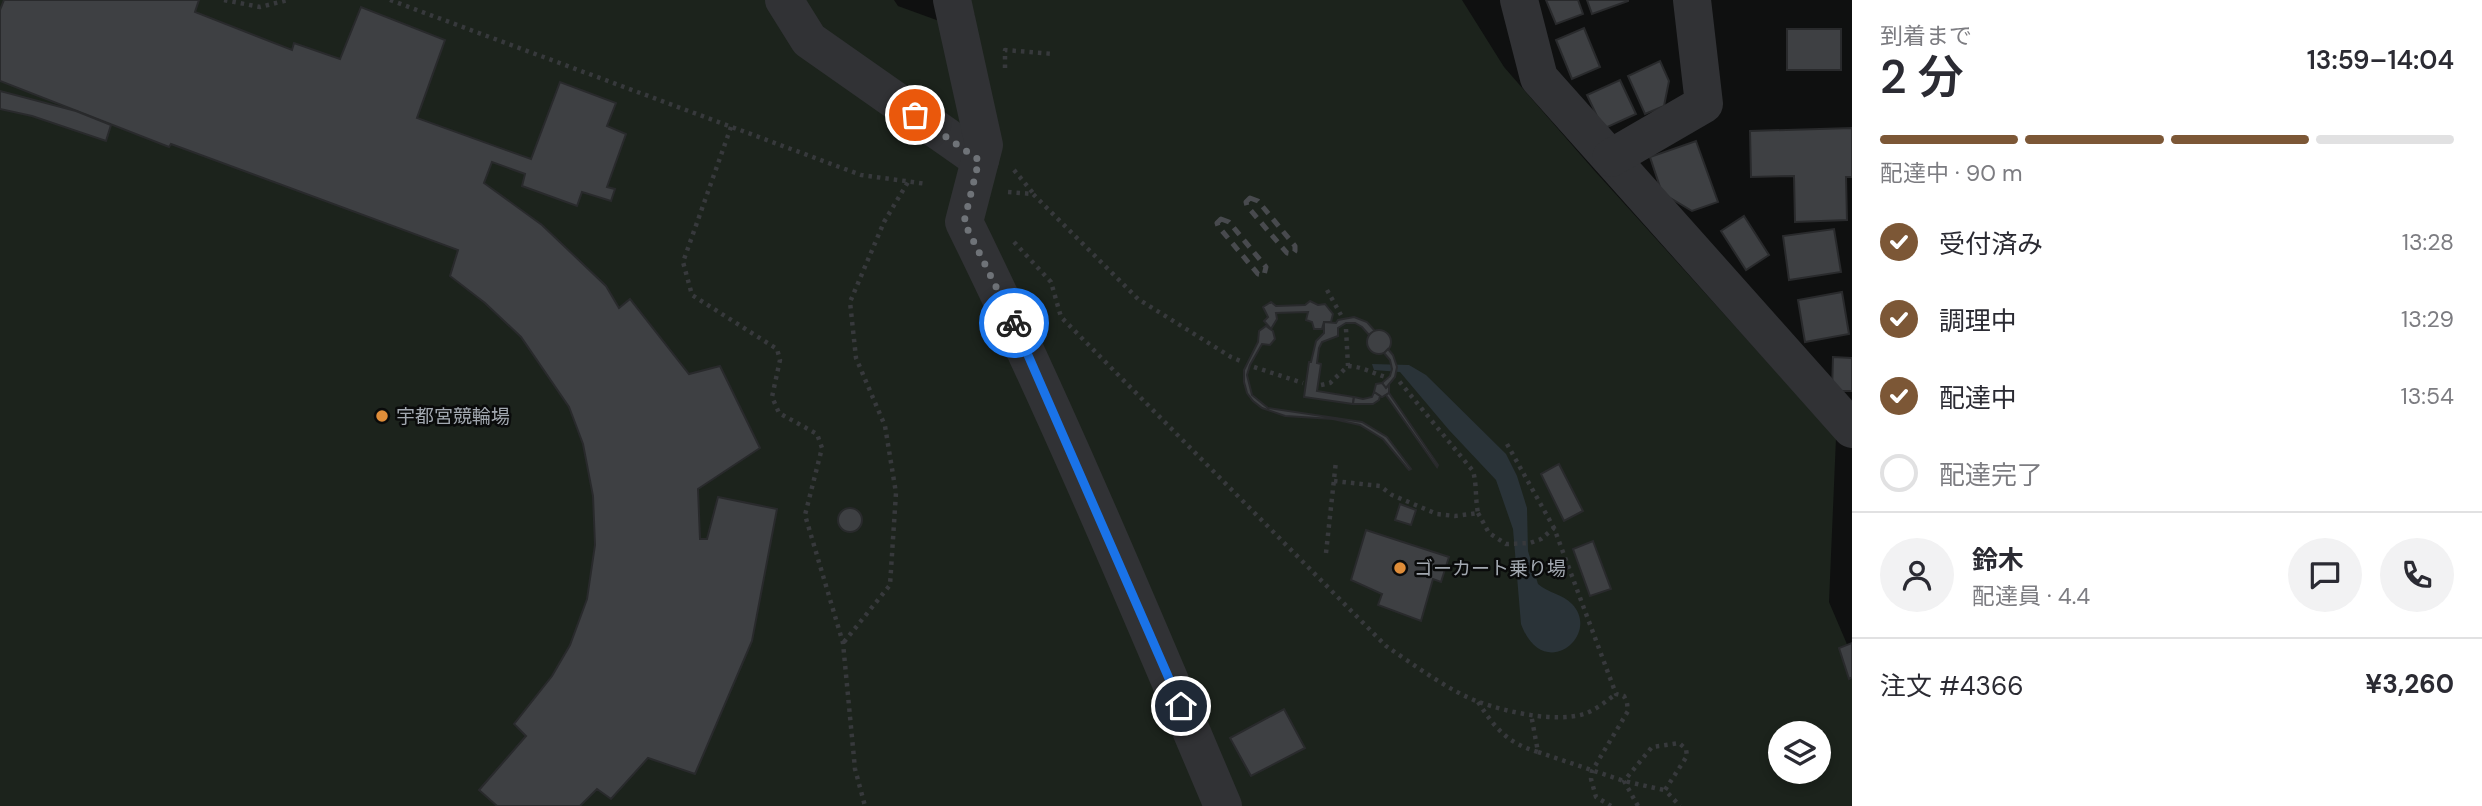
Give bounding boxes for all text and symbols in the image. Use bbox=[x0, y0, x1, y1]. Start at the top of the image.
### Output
text: 到着まで bbox=[1880, 21, 1972, 51]
text: 13:59–14:04 bbox=[2307, 43, 2454, 77]
text: 2 分 bbox=[1880, 47, 1964, 107]
pin bbox=[885, 85, 945, 145]
icon: bag bbox=[896, 96, 934, 134]
text: 配達中 · 90 m bbox=[1880, 158, 2023, 188]
icon: check bbox=[1880, 223, 1918, 261]
text: 受付済み bbox=[1939, 227, 2043, 261]
text: 13:28 bbox=[2402, 227, 2454, 257]
courier bbox=[979, 288, 1049, 358]
icon: check bbox=[1880, 300, 1918, 338]
icon: bike bbox=[995, 304, 1033, 342]
text: 調理中 bbox=[1939, 304, 2017, 338]
text: 13:29 bbox=[2401, 304, 2454, 334]
icon: check bbox=[1880, 377, 1918, 415]
text: 配達中 bbox=[1939, 381, 2017, 415]
text: 13:54 bbox=[2401, 381, 2454, 411]
place label: 宇都宮競輪場 bbox=[396, 404, 510, 429]
marker: 宇都宮競輪場 bbox=[374, 408, 390, 424]
text: 配達完了 bbox=[1939, 458, 2043, 492]
button: person bbox=[1880, 538, 1954, 612]
button: chat bbox=[2288, 538, 2362, 612]
button: phone bbox=[2380, 538, 2454, 612]
text: 鈴木 bbox=[1972, 543, 2024, 577]
place label: ゴーカート乗り場 bbox=[1414, 556, 1566, 581]
marker: ゴーカート乗り場 bbox=[1392, 560, 1408, 576]
text: 配達員 · 4.4 bbox=[1972, 581, 2090, 611]
text: ¥3,260 bbox=[2365, 667, 2454, 701]
text: 注文 #4366 bbox=[1880, 669, 2024, 703]
pin bbox=[1151, 676, 1211, 736]
icon: home bbox=[1162, 687, 1200, 725]
map controls bbox=[1768, 721, 1831, 784]
button: layers bbox=[1768, 721, 1831, 784]

